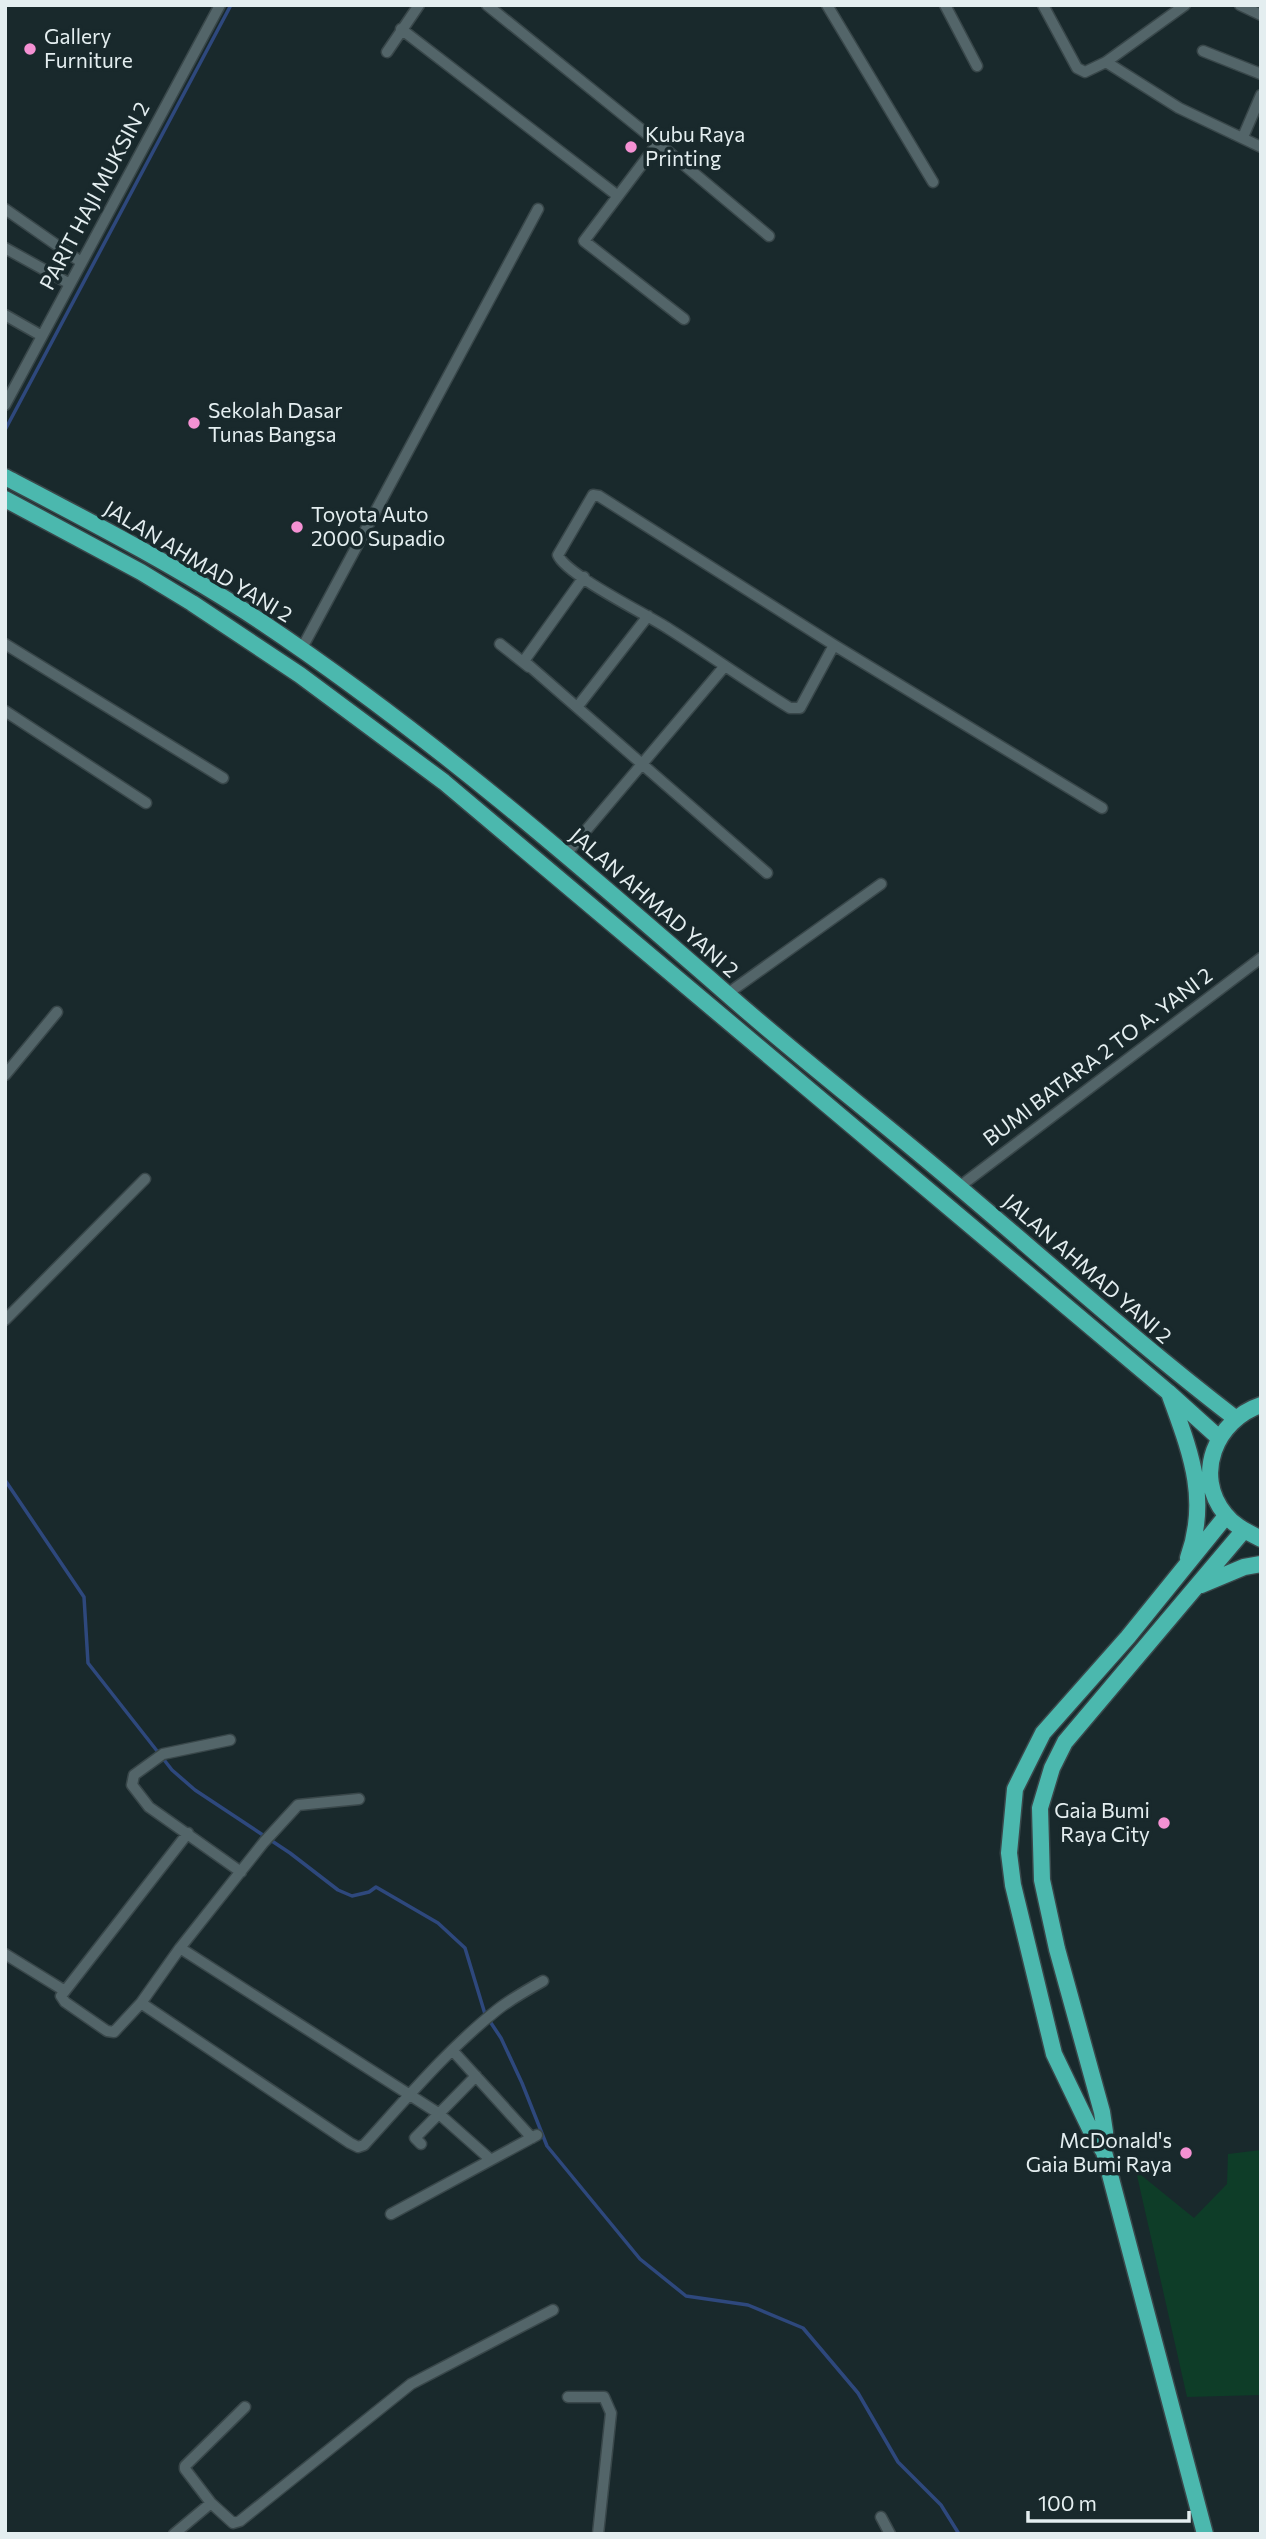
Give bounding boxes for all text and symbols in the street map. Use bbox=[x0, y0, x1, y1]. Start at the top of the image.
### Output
place label: Gallery Furniture bbox=[44, 23, 133, 72]
marker: Gallery Furniture bbox=[22, 41, 38, 57]
street label: PARIT HAJI MUKSIN 2 bbox=[34, 97, 154, 294]
place label: Kubu Raya Printing bbox=[645, 121, 745, 170]
marker: Kubu Raya Printing bbox=[623, 139, 639, 155]
place label: Sekolah Dasar Tunas Bangsa bbox=[208, 397, 343, 446]
marker: Sekolah Dasar Tunas Bangsa bbox=[186, 415, 202, 431]
street label: JALAN AHMAD YANI 2 bbox=[100, 495, 297, 627]
place label: Toyota Auto 2000 Supadio bbox=[311, 501, 445, 550]
marker: Toyota Auto 2000 Supadio bbox=[289, 519, 305, 535]
street label: JALAN AHMAD YANI 2 bbox=[566, 822, 744, 982]
street label: BUMI BATARA 2 TO A. YANI 2 bbox=[978, 961, 1217, 1150]
street label: JALAN AHMAD YANI 2 bbox=[999, 1188, 1177, 1348]
place label: Gaia Bumi Raya City bbox=[1054, 1797, 1150, 1846]
marker: Gaia Bumi Raya City bbox=[1156, 1815, 1172, 1831]
place label: McDonald's Gaia Bumi Raya bbox=[1026, 2127, 1172, 2176]
marker: McDonald's Gaia Bumi Raya bbox=[1178, 2145, 1194, 2161]
scale bar bbox=[1028, 2480, 1189, 2524]
text: 100 m bbox=[1038, 2490, 1097, 2515]

